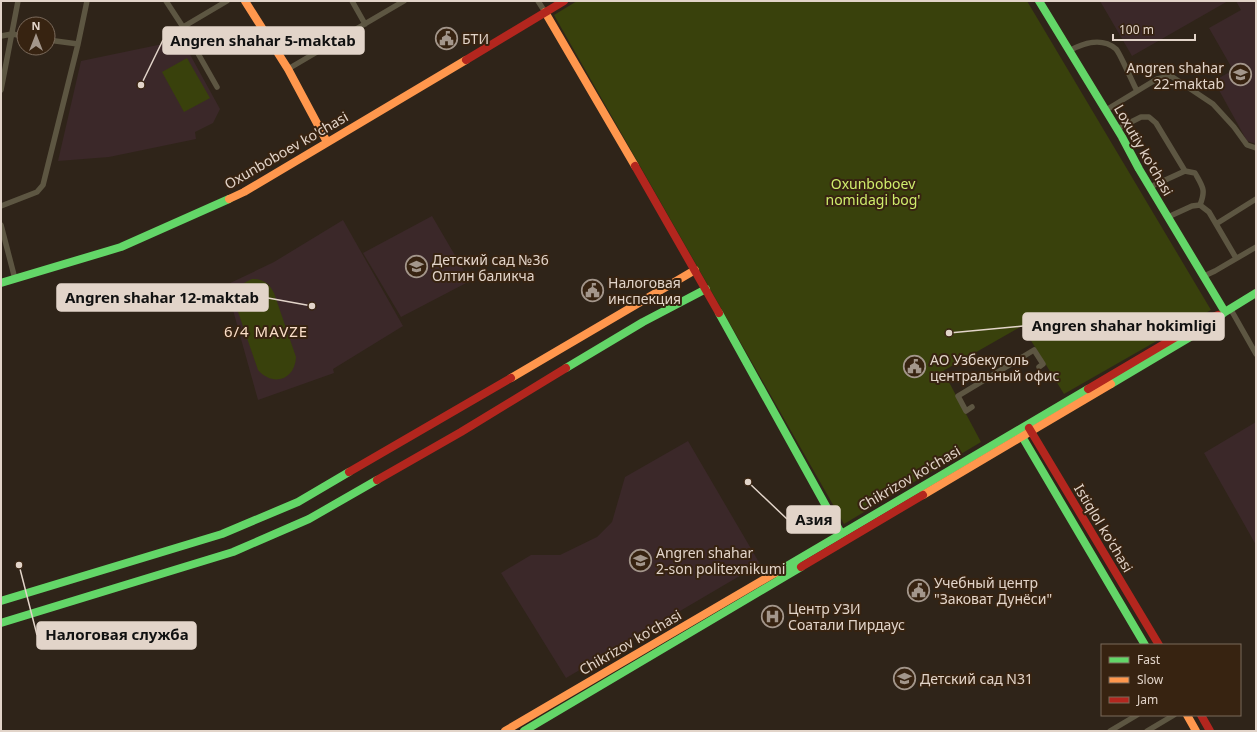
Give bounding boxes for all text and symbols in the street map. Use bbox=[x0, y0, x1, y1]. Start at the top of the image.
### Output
north arrow bbox=[16, 16, 56, 56]
scale bar bbox=[1113, 16, 1195, 42]
text: N bbox=[32, 18, 40, 33]
text: 100 m bbox=[1119, 21, 1154, 38]
public building icon: БТИ bbox=[434, 25, 460, 51]
callout: Angren shahar 5-maktab bbox=[163, 27, 364, 54]
place label: БТИ bbox=[462, 29, 489, 48]
text: Angren shahar 5-maktab bbox=[170, 30, 356, 50]
place label: Angren shahar 22-maktab bbox=[1127, 58, 1224, 93]
school or university icon: Angren shahar 22-maktab bbox=[1227, 62, 1253, 88]
street label: Loxutiy ko'chasi bbox=[1110, 101, 1178, 199]
street label: Oxunboboev ko'chasi bbox=[221, 107, 351, 193]
park label: Oxunboboev nomidagi bog' bbox=[826, 174, 921, 209]
place label: Детский сад №36 Олтин баликча bbox=[432, 250, 549, 285]
school or university icon: Детский сад №36 Олтин баликча bbox=[404, 254, 430, 280]
place label: Налоговая инспекция bbox=[608, 273, 681, 308]
public building icon: Налоговая инспекция bbox=[579, 277, 605, 303]
callout: Angren shahar 12-maktab bbox=[57, 284, 268, 311]
text: Angren shahar 12-maktab bbox=[65, 287, 259, 307]
callout: Angren shahar hokimligi bbox=[1023, 313, 1224, 340]
text: Angren shahar hokimligi bbox=[1032, 315, 1216, 335]
district label: 6/4 MAVZE bbox=[224, 321, 308, 341]
place label: АО Узбекуголь центральный офис bbox=[930, 350, 1059, 385]
public building icon: АО Узбекуголь центральный офис bbox=[902, 354, 928, 380]
street label: Chikrizov ko'chasi bbox=[854, 441, 964, 515]
street label: Istiqlol ko'chasi bbox=[1070, 480, 1138, 576]
callout: Азия bbox=[787, 506, 840, 533]
text: Азия bbox=[795, 509, 833, 529]
place label: Angren shahar 2-son politexnikumi bbox=[656, 543, 785, 578]
school or university icon: Angren shahar 2-son politexnikumi bbox=[627, 547, 653, 573]
place label: Учебный центр "Заковат Дунёси" bbox=[934, 573, 1052, 608]
public building icon: Учебный центр "Заковат Дунёси" bbox=[906, 577, 932, 603]
place label: Центр УЗИ Соатали Пирдаус bbox=[788, 599, 905, 634]
hospital icon: Центр УЗИ Соатали Пирдаус bbox=[759, 603, 785, 629]
street label: Chikrizov ko'chasi bbox=[575, 605, 685, 679]
callout: Налоговая служба bbox=[37, 622, 196, 649]
text: Налоговая служба bbox=[45, 624, 189, 644]
legend bbox=[1101, 644, 1241, 716]
text: Fast bbox=[1137, 651, 1161, 668]
school or university icon: Детский сад N31 bbox=[892, 665, 918, 691]
place label: Детский сад N31 bbox=[920, 669, 1033, 688]
text: Slow bbox=[1137, 671, 1164, 688]
text: Jam bbox=[1136, 691, 1158, 708]

